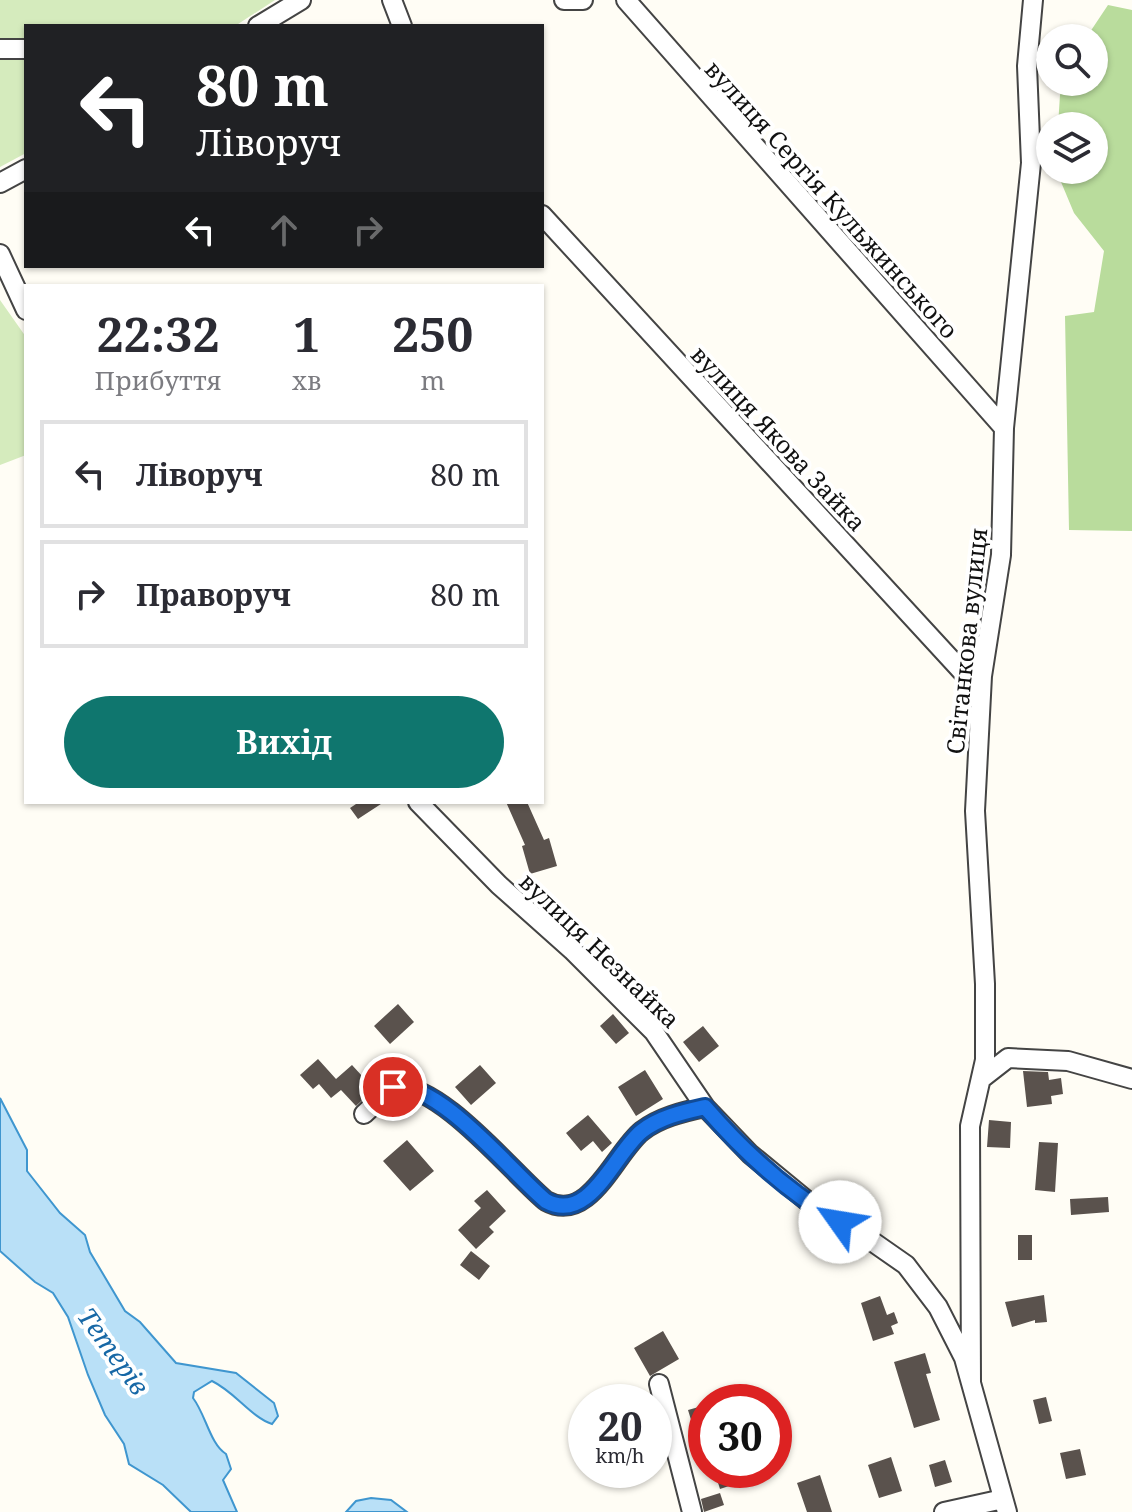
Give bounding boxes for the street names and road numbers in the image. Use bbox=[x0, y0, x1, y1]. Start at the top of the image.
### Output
street label: вулиця Сергія Кульжинського bbox=[698, 53, 966, 345]
street label: вулиця Якова Зайка bbox=[684, 338, 874, 538]
street label: Світанкова вулиця bbox=[938, 526, 994, 756]
street label: вулиця Незнайка bbox=[513, 865, 687, 1035]

